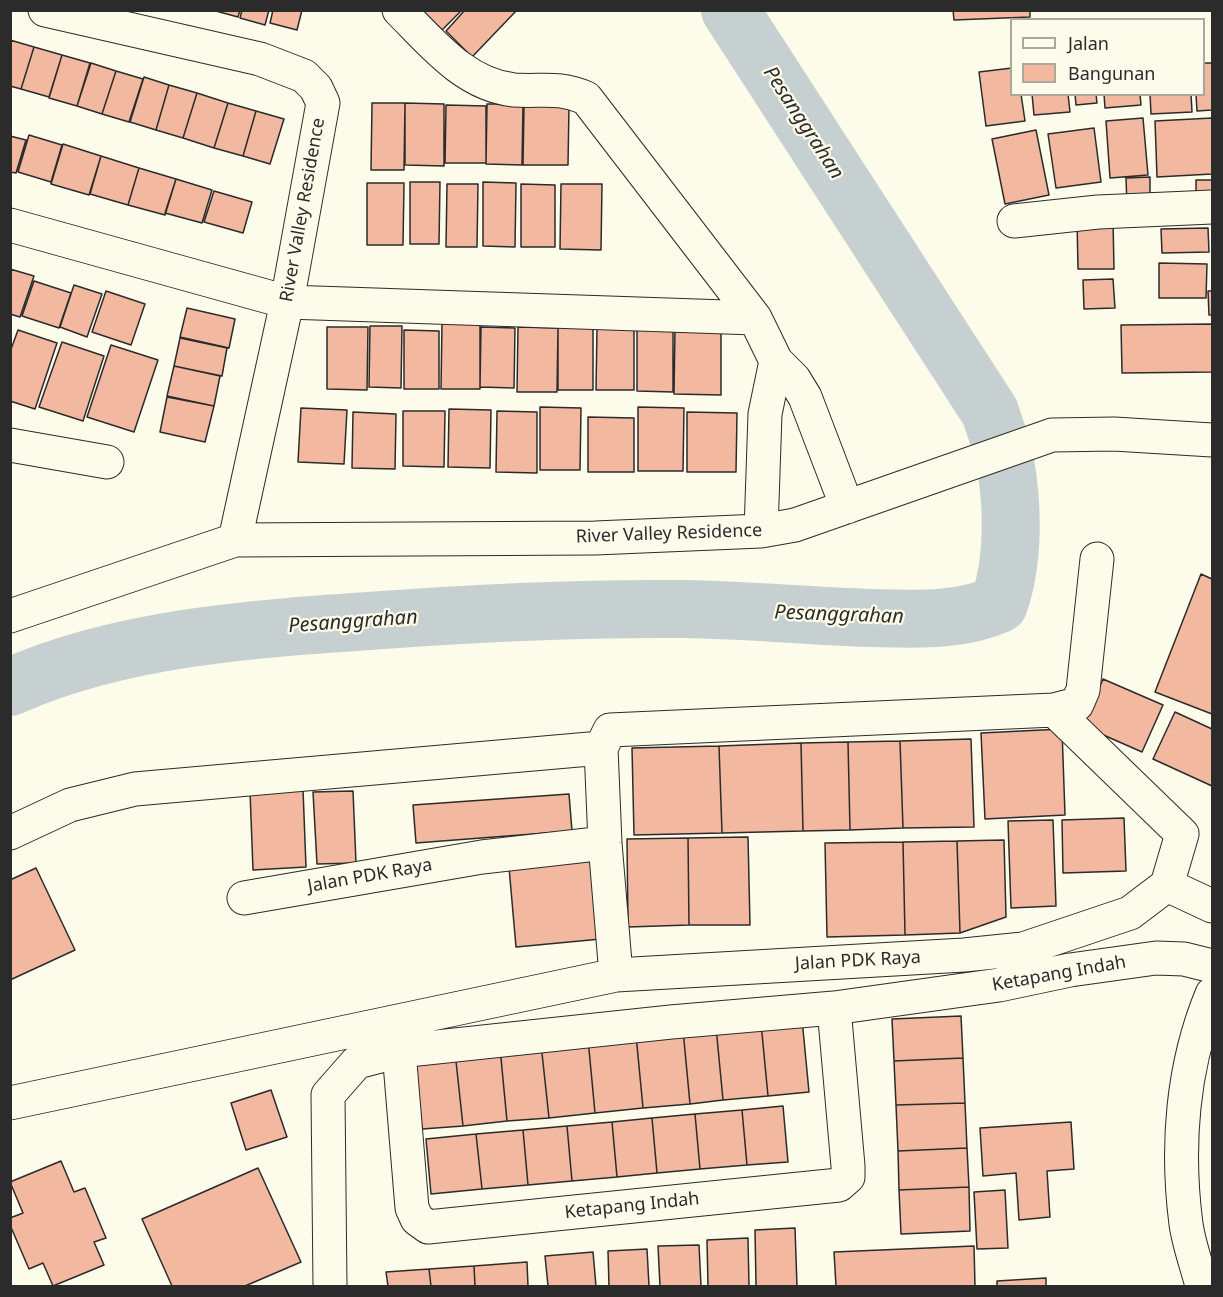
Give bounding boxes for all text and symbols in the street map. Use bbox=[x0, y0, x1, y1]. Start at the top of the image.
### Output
legend bbox=[1010, 18, 1205, 96]
text: Jalan bbox=[1068, 31, 1109, 55]
text: Bangunan bbox=[1068, 61, 1155, 85]
water label: Pesanggrahan bbox=[758, 62, 848, 184]
street label: River Valley Residence bbox=[276, 116, 330, 304]
street label: River Valley Residence bbox=[575, 520, 763, 548]
water label: Pesanggrahan bbox=[774, 601, 904, 629]
water label: Pesanggrahan bbox=[288, 606, 418, 638]
street label: Jalan PDK Raya bbox=[306, 854, 434, 898]
street label: Jalan PDK Raya bbox=[795, 947, 921, 975]
street label: Ketapang Indah bbox=[990, 952, 1128, 996]
street label: Ketapang Indah bbox=[564, 1188, 700, 1224]

